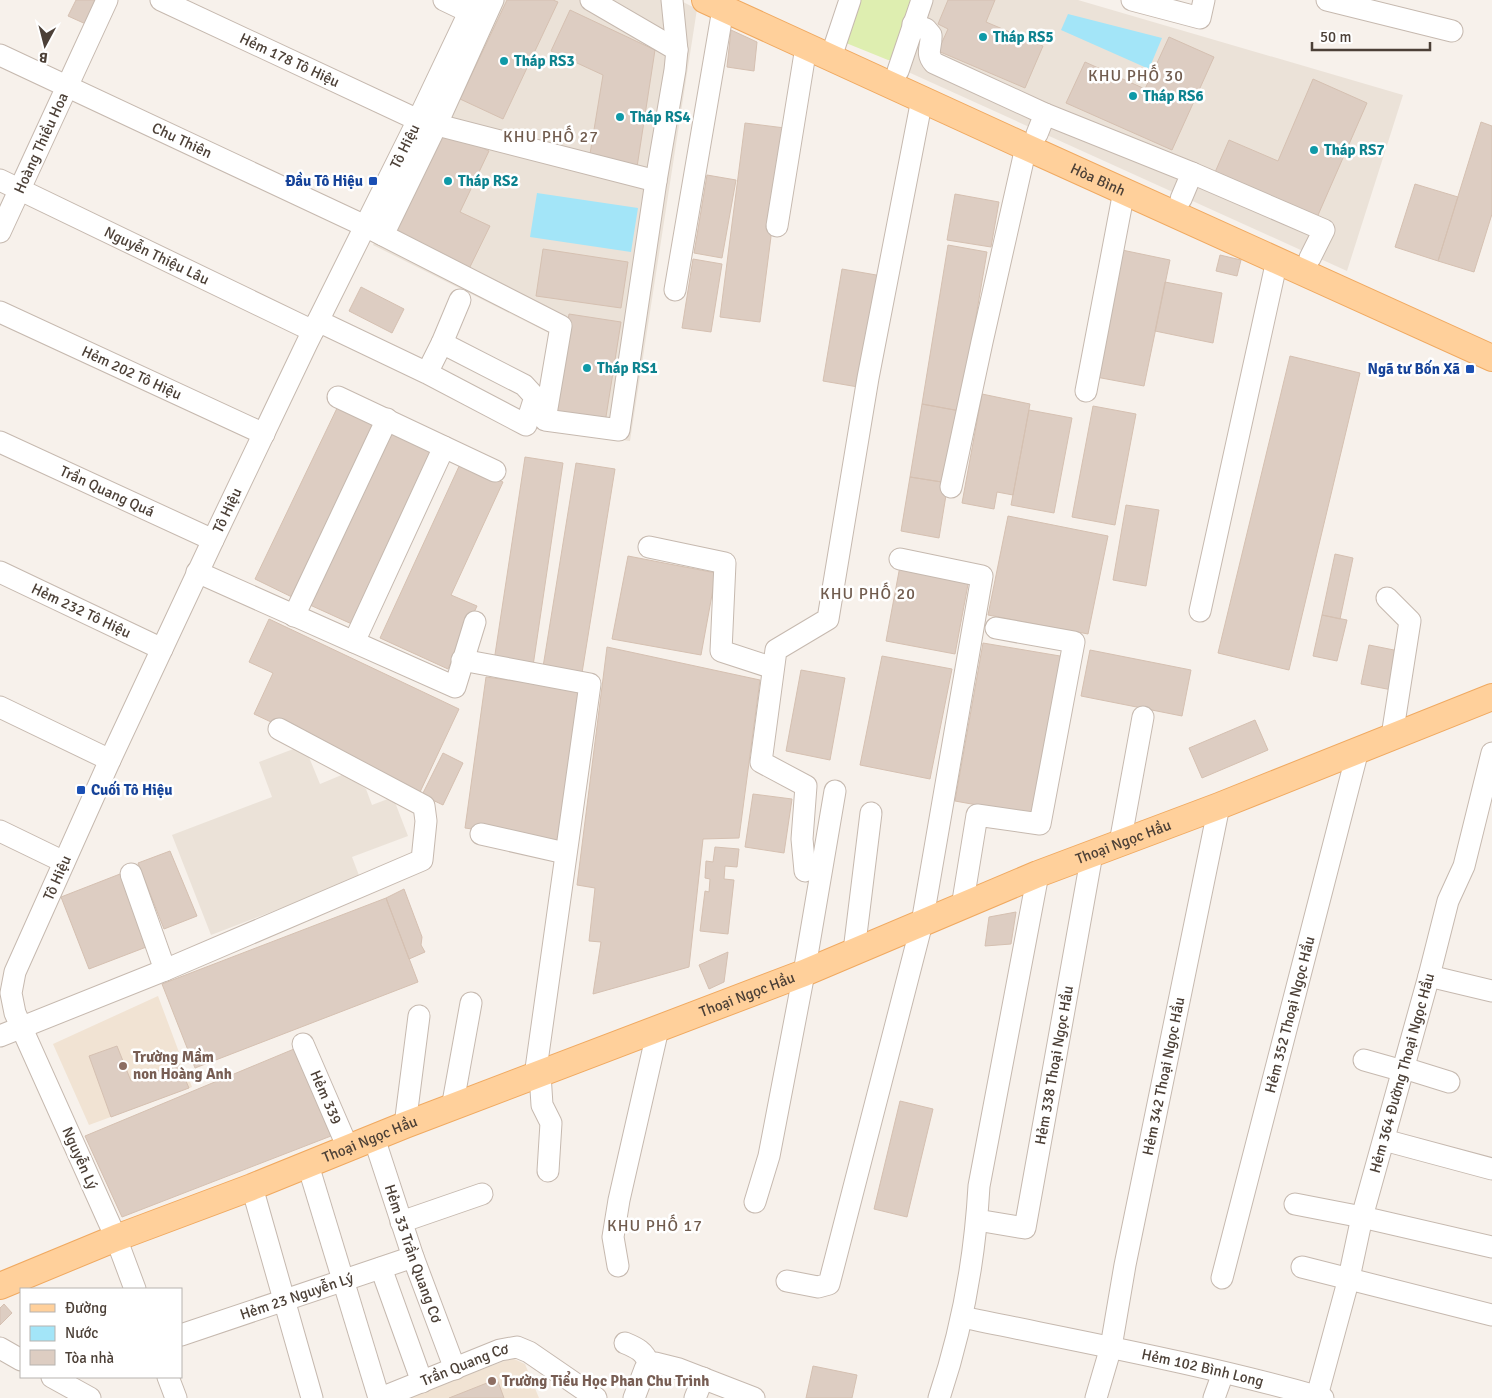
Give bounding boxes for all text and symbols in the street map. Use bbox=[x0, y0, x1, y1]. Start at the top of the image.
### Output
north arrow bbox=[20, 20, 70, 70]
scale bar bbox=[1312, 20, 1430, 52]
place label: Tháp RS5 bbox=[993, 28, 1054, 46]
text: 50 m bbox=[1320, 28, 1351, 46]
street label: Hẻm 178 Tô Hiệu bbox=[237, 29, 342, 91]
marker: Tháp RS5 bbox=[977, 31, 989, 43]
text: B bbox=[38, 48, 49, 66]
place label: Tháp RS3 bbox=[514, 52, 575, 70]
marker: Tháp RS3 bbox=[498, 55, 510, 67]
district label: KHU PHỐ 30 bbox=[1088, 64, 1184, 86]
place label: Tháp RS6 bbox=[1143, 87, 1204, 105]
street label: Hoàng Thiều Hoa bbox=[10, 90, 72, 196]
marker: Tháp RS6 bbox=[1127, 90, 1139, 102]
place label: Tháp RS4 bbox=[630, 108, 691, 126]
marker: Tháp RS4 bbox=[614, 111, 626, 123]
street label: Chu Thiên bbox=[149, 119, 215, 162]
street label: Tô Hiệu bbox=[386, 121, 424, 172]
district label: KHU PHỐ 27 bbox=[503, 125, 599, 147]
place label: Tháp RS7 bbox=[1324, 141, 1385, 159]
marker: Tháp RS7 bbox=[1308, 144, 1320, 156]
street label: Hòa Bình bbox=[1068, 159, 1128, 200]
place label: Đầu Tô Hiệu bbox=[285, 171, 363, 190]
place label: Tháp RS2 bbox=[458, 172, 519, 190]
marker: Đầu Tô Hiệu bbox=[367, 175, 379, 187]
marker: Tháp RS2 bbox=[442, 175, 454, 187]
street label: Nguyễn Thiệu Lâu bbox=[101, 223, 212, 289]
street label: Hẻm 202 Tô Hiệu bbox=[79, 342, 184, 404]
place label: Tháp RS1 bbox=[597, 359, 658, 377]
place label: Ngã tư Bốn Xã bbox=[1368, 359, 1460, 378]
marker: Tháp RS1 bbox=[581, 362, 593, 374]
marker: Ngã tư Bốn Xã bbox=[1464, 363, 1476, 375]
street label: Trần Quang Quá bbox=[57, 462, 157, 521]
street label: Tô Hiệu bbox=[209, 485, 246, 536]
street label: Hẻm 232 Tô Hiệu bbox=[29, 579, 134, 642]
district label: KHU PHỐ 20 bbox=[820, 582, 916, 604]
place label: Cuối Tô Hiệu bbox=[91, 780, 172, 799]
marker: Cuối Tô Hiệu bbox=[75, 784, 87, 796]
street label: Thoại Ngọc Hầu bbox=[1073, 816, 1174, 868]
street label: Tô Hiệu bbox=[39, 852, 75, 903]
street label: Hẻm 352 Thoại Ngọc Hầu bbox=[1261, 934, 1319, 1095]
street label: Thoại Ngọc Hầu bbox=[697, 968, 797, 1021]
street label: Hẻm 364 Đường Thoại Ngọc Hầu bbox=[1366, 971, 1438, 1175]
street label: Hẻm 338 Thoại Ngọc Hầu bbox=[1031, 984, 1077, 1146]
street label: Hẻm 342 Thoại Ngọc Hầu bbox=[1139, 995, 1189, 1157]
place label: Trường Mầm non Hoàng Anh bbox=[133, 1047, 232, 1083]
marker: Trường Mầm non Hoàng Anh bbox=[117, 1060, 129, 1072]
street label: Hẻm 339 bbox=[306, 1067, 346, 1127]
street label: Thoại Ngọc Hầu bbox=[320, 1112, 420, 1166]
street label: Nguyễn Lý bbox=[58, 1124, 103, 1192]
street label: Hẻm 33 Trần Quang Cơ bbox=[381, 1182, 446, 1325]
district label: KHU PHỐ 17 bbox=[607, 1214, 703, 1236]
street label: Hẻm 23 Nguyễn Lý bbox=[237, 1269, 356, 1324]
legend bbox=[20, 1288, 182, 1378]
text: Đường bbox=[65, 1299, 107, 1317]
text: Nước bbox=[65, 1324, 98, 1342]
street label: Trần Quang Cơ bbox=[418, 1340, 510, 1390]
street label: Hẻm 102 Bình Long bbox=[1140, 1345, 1266, 1391]
text: Tòa nhà bbox=[65, 1349, 114, 1367]
place label: Trường Tiểu Học Phan Chu Trinh bbox=[502, 1370, 709, 1390]
marker: Trường Tiểu Học Phan Chu Trinh bbox=[486, 1375, 498, 1387]

